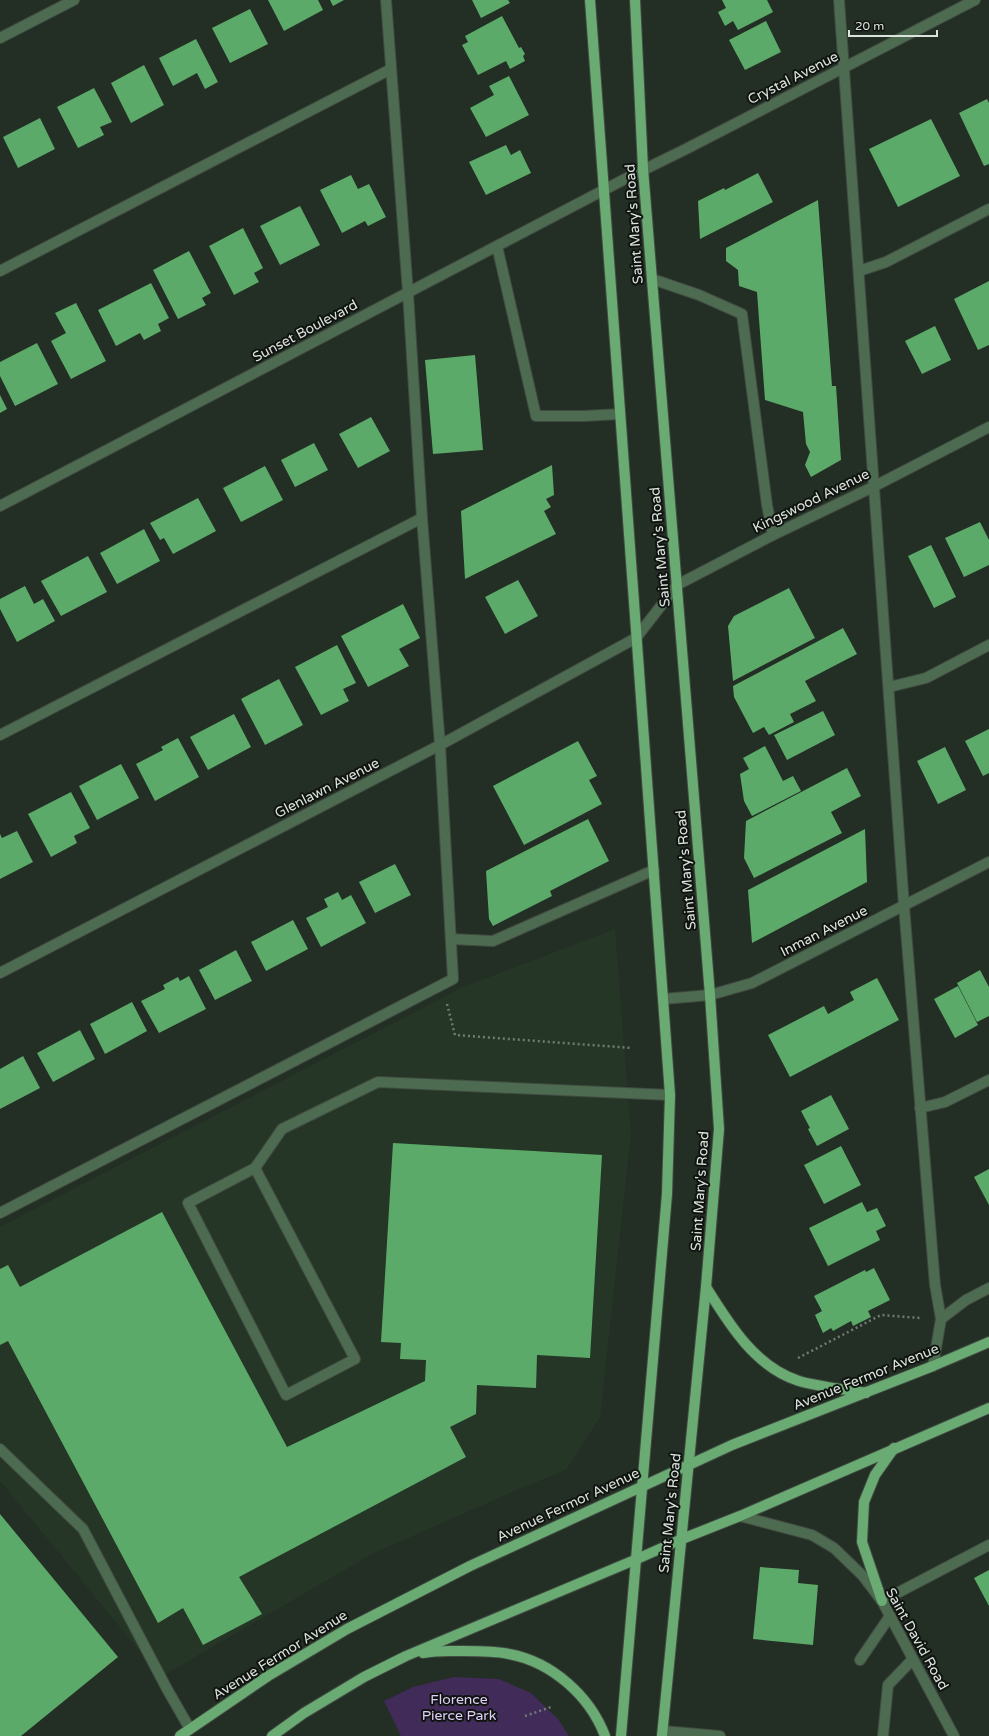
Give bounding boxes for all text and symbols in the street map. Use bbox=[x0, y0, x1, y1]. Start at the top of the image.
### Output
scale bar bbox=[849, 12, 937, 38]
text: 20 m bbox=[855, 19, 884, 33]
street label: Crystal Avenue bbox=[745, 48, 841, 108]
street label: Saint Mary's Road bbox=[621, 163, 647, 285]
street label: Sunset Boulevard bbox=[250, 296, 360, 366]
street label: Kingswood Avenue bbox=[750, 465, 872, 537]
street label: Saint Mary's Road bbox=[646, 486, 674, 608]
street label: Glenlawn Avenue bbox=[272, 754, 382, 822]
street label: Saint Mary's Road bbox=[672, 809, 700, 931]
street label: Inman Avenue bbox=[778, 902, 870, 960]
street label: Saint Mary's Road bbox=[687, 1130, 713, 1252]
street label: Avenue Fermor Avenue bbox=[791, 1340, 941, 1414]
street label: Saint Mary's Road bbox=[655, 1452, 685, 1574]
street label: Avenue Fermor Avenue bbox=[494, 1464, 642, 1546]
street label: Saint David Road bbox=[882, 1585, 952, 1693]
street label: Avenue Fermor Avenue bbox=[210, 1607, 350, 1703]
park label: Florence Pierce Park bbox=[422, 1691, 497, 1724]

